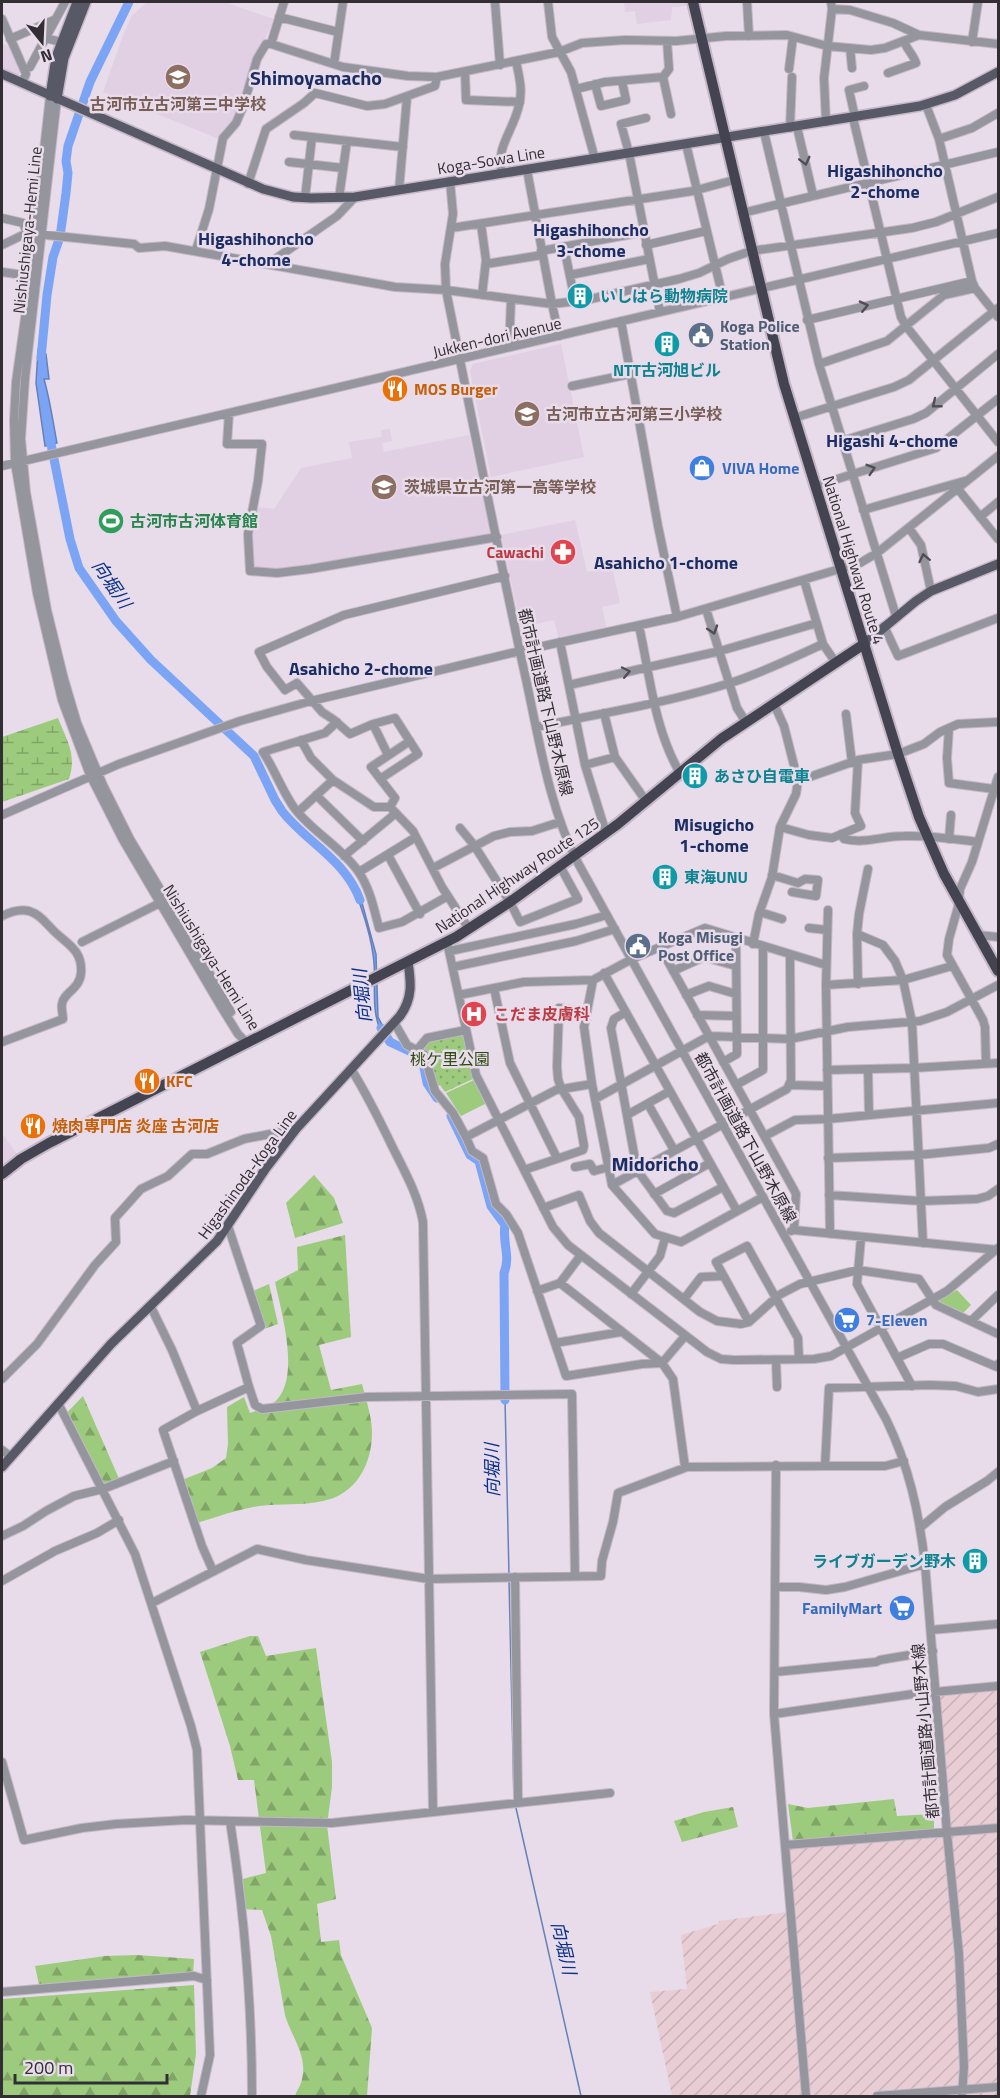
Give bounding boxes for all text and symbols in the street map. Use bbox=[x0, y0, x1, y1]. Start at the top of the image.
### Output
north arrow bbox=[12, 12, 72, 72]
text: N bbox=[38, 43, 56, 69]
school or university icon: 古河市立古河第三中学校 bbox=[163, 62, 193, 92]
district label: Shimoyamacho bbox=[250, 62, 382, 93]
place label: 古河市立古河第三中学校 bbox=[90, 92, 266, 116]
street label: Koga-Sowa Line bbox=[435, 140, 547, 180]
street label: Nishiushigaya-Hemi Line bbox=[6, 145, 48, 315]
one-way arrow bbox=[798, 156, 811, 166]
district label: Higashihoncho 2-chome bbox=[827, 157, 943, 205]
district label: Higashihoncho 3-chome bbox=[533, 216, 649, 264]
district label: Higashihoncho 4-chome bbox=[198, 225, 314, 273]
building icon: いしはら動物病院 bbox=[565, 281, 595, 311]
place label: いしはら動物病院 bbox=[600, 284, 728, 308]
one-way arrow bbox=[859, 301, 869, 314]
street label: Jukken-dori Avenue bbox=[430, 311, 564, 363]
place label: Koga Police Station bbox=[720, 314, 800, 356]
public building icon: Koga Police Station bbox=[686, 320, 716, 350]
building icon: NTT古河旭ビル bbox=[652, 329, 682, 359]
place label: NTT古河旭ビル bbox=[613, 358, 721, 382]
restaurant icon: MOS Burger bbox=[380, 374, 410, 404]
place label: MOS Burger bbox=[414, 377, 498, 401]
one-way arrow bbox=[932, 397, 943, 408]
school or university icon: 古河市立古河第三小学校 bbox=[512, 399, 542, 429]
place label: 古河市立古河第三小学校 bbox=[546, 402, 722, 426]
district label: Higashi 4-chome bbox=[826, 427, 958, 454]
shop icon: VIVA Home bbox=[687, 453, 717, 483]
place label: VIVA Home bbox=[722, 456, 799, 480]
one-way arrow bbox=[865, 464, 876, 476]
school or university icon: 茨城県立古河第一高等学校 bbox=[369, 472, 399, 502]
street label: National Highway Route 4 bbox=[817, 473, 891, 647]
place label: 茨城県立古河第一高等学校 bbox=[404, 475, 596, 499]
sports icon: 古河市古河体育館 bbox=[96, 506, 126, 536]
place label: 古河市古河体育館 bbox=[130, 509, 258, 533]
pharmacy icon: Cawachi bbox=[548, 537, 578, 567]
place label: Cawachi bbox=[487, 540, 544, 564]
district label: Asahicho 1-chome bbox=[594, 549, 738, 576]
one-way arrow bbox=[918, 553, 931, 563]
water label: 向堀川 bbox=[86, 554, 139, 616]
street label: 都市計画道路下山野木原線 bbox=[513, 606, 579, 798]
one-way arrow bbox=[706, 624, 718, 635]
district label: Asahicho 2-chome bbox=[289, 655, 433, 682]
one-way arrow bbox=[621, 666, 631, 679]
building icon: あさひ自電車 bbox=[680, 761, 710, 791]
place label: あさひ自電車 bbox=[714, 764, 810, 788]
street label: National Highway Route 125 bbox=[430, 811, 604, 939]
district label: Misugicho 1-chome bbox=[674, 811, 754, 859]
building icon: 東海UNU bbox=[650, 862, 680, 892]
place label: 東海UNU bbox=[684, 865, 748, 889]
street label: Nishiushigaya-Hemi Line bbox=[157, 880, 267, 1034]
place label: Koga Misugi Post Office bbox=[658, 925, 743, 967]
public building icon: Koga Misugi Post Office bbox=[623, 931, 653, 961]
water label: 向堀川 bbox=[346, 966, 378, 1024]
hospital icon: こだま皮膚科 bbox=[459, 999, 489, 1029]
place label: こだま皮膚科 bbox=[494, 1002, 590, 1026]
park label: 桃ケ里公園 bbox=[410, 1047, 490, 1071]
street label: 都市計画道路下山野木原線 bbox=[689, 1047, 803, 1227]
restaurant icon: KFC bbox=[132, 1066, 162, 1096]
place label: KFC bbox=[166, 1069, 193, 1093]
street label: Higashinoda-Koga Line bbox=[192, 1104, 302, 1244]
restaurant icon: 焼肉専門店 炎座 古河店 bbox=[18, 1111, 48, 1141]
place label: 焼肉専門店 炎座 古河店 bbox=[52, 1114, 219, 1138]
district label: Midoricho bbox=[611, 1148, 699, 1179]
supermarket icon: 7-Eleven bbox=[832, 1305, 862, 1335]
place label: 7-Eleven bbox=[866, 1308, 928, 1332]
water label: 向堀川 bbox=[478, 1441, 506, 1497]
building icon: ライブガーデン野木 bbox=[960, 1546, 990, 1576]
place label: ライブガーデン野木 bbox=[812, 1549, 956, 1573]
supermarket icon: FamilyMart bbox=[887, 1593, 917, 1623]
place label: FamilyMart bbox=[802, 1596, 882, 1620]
street label: 都市計画道路小山野木線 bbox=[905, 1642, 945, 1820]
water label: 向堀川 bbox=[545, 1919, 584, 1979]
scale bar bbox=[15, 2047, 166, 2085]
text: 200 m bbox=[24, 2054, 73, 2081]

